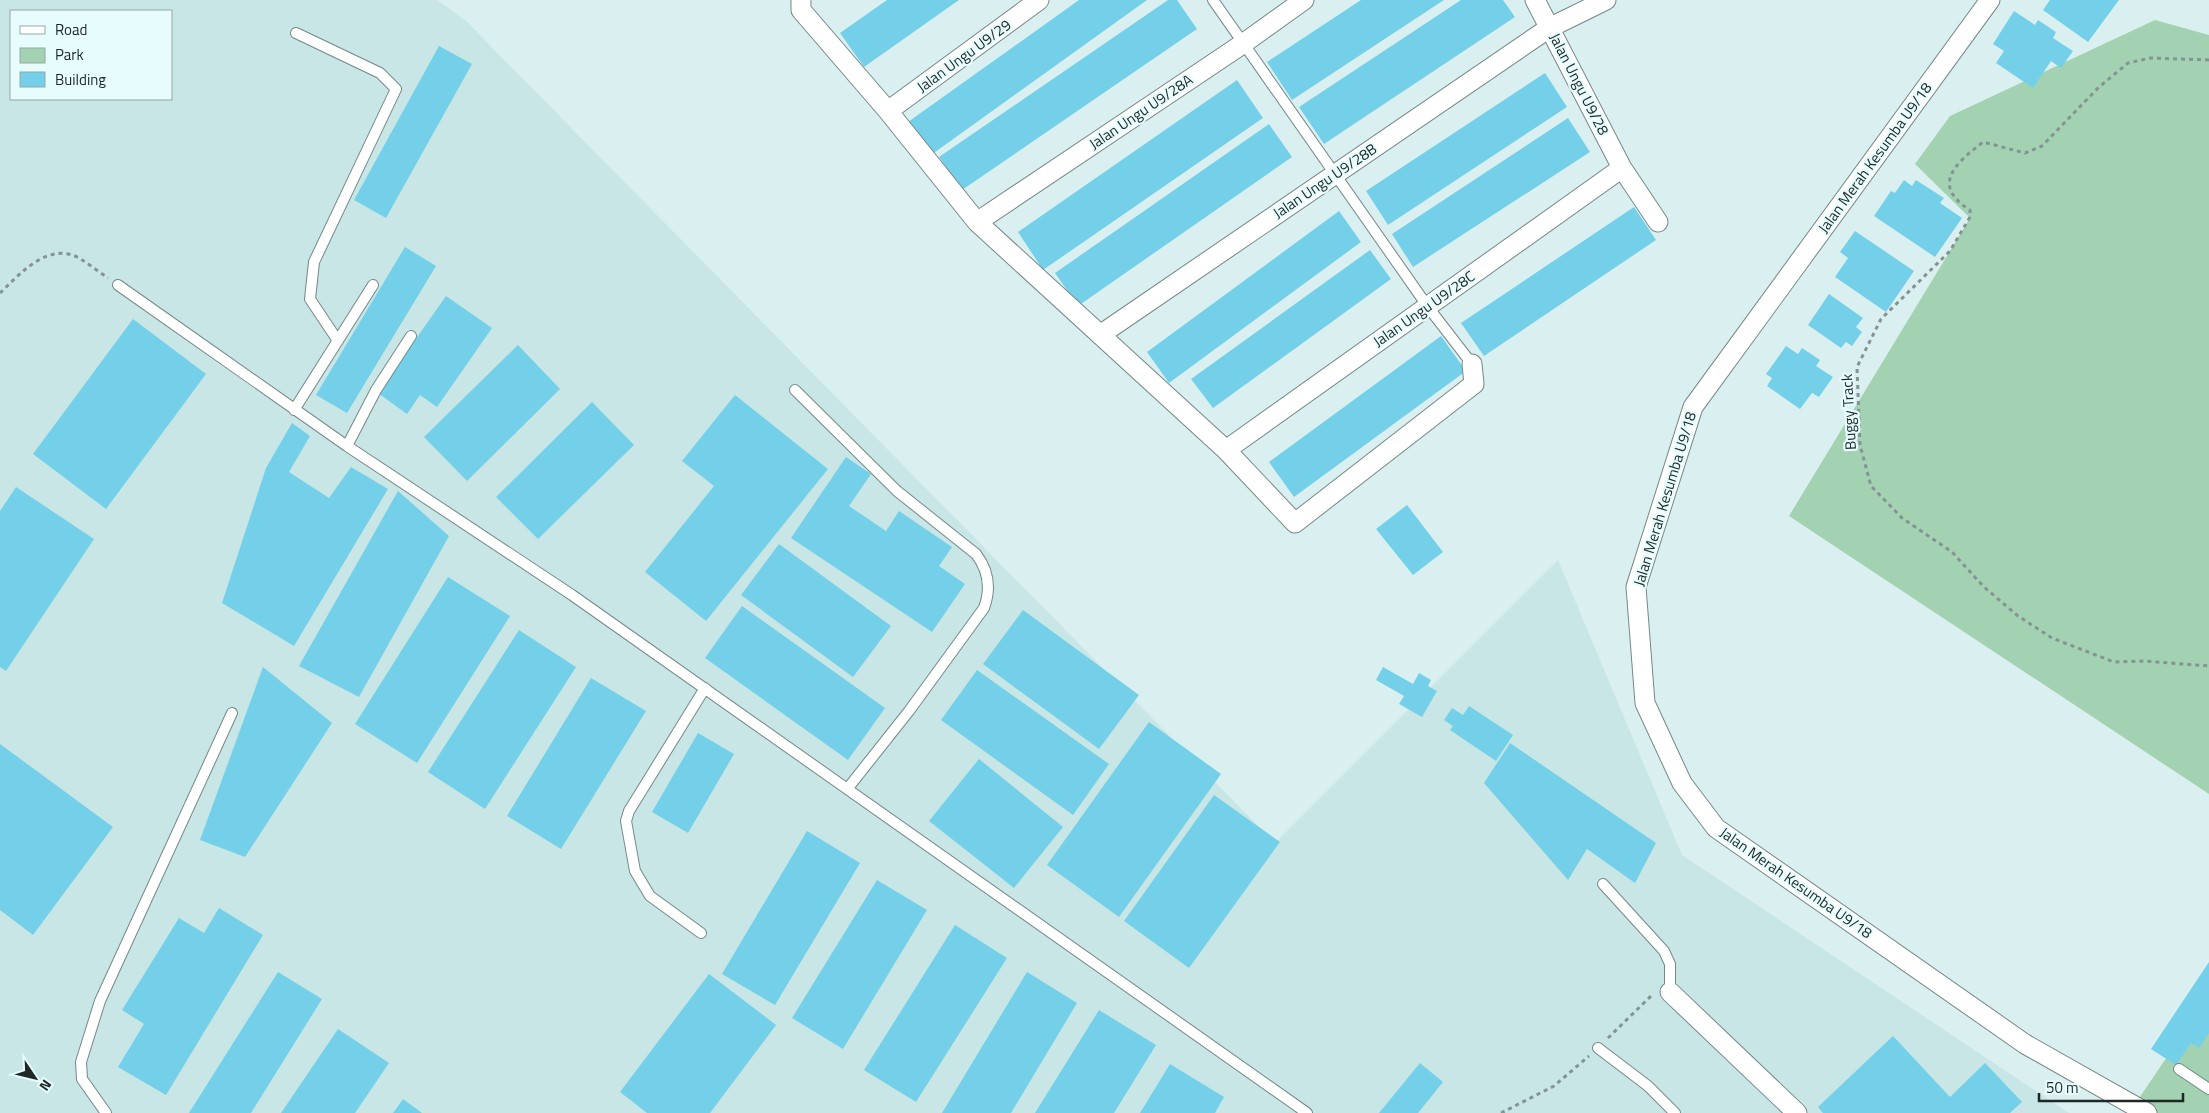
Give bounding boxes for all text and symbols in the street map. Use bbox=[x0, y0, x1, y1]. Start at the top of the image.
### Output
legend bbox=[10, 10, 172, 100]
street label: Jalan Ungu U9/29 bbox=[912, 13, 1016, 98]
text: Road bbox=[55, 18, 87, 41]
street label: Jalan Ungu U9/28 bbox=[1544, 29, 1615, 139]
text: Park bbox=[55, 43, 84, 66]
text: Building bbox=[55, 68, 106, 91]
street label: Jalan Ungu U9/28A bbox=[1084, 68, 1197, 155]
street label: Jalan Merah Kesumba U9/18 bbox=[1812, 78, 1937, 238]
street label: Jalan Ungu U9/28B bbox=[1268, 137, 1381, 224]
street label: Jalan Ungu U9/28C bbox=[1368, 265, 1479, 352]
street label: Buggy Track bbox=[1835, 373, 1862, 451]
street label: Jalan Merah Kesumba U9/18 bbox=[1627, 409, 1702, 589]
street label: Jalan Merah Kesumba U9/18 bbox=[1715, 821, 1877, 944]
north arrow bbox=[10, 1053, 60, 1103]
scale bar bbox=[2039, 1070, 2183, 1102]
text: N bbox=[35, 1076, 57, 1096]
text: 50 m bbox=[2046, 1076, 2079, 1099]

